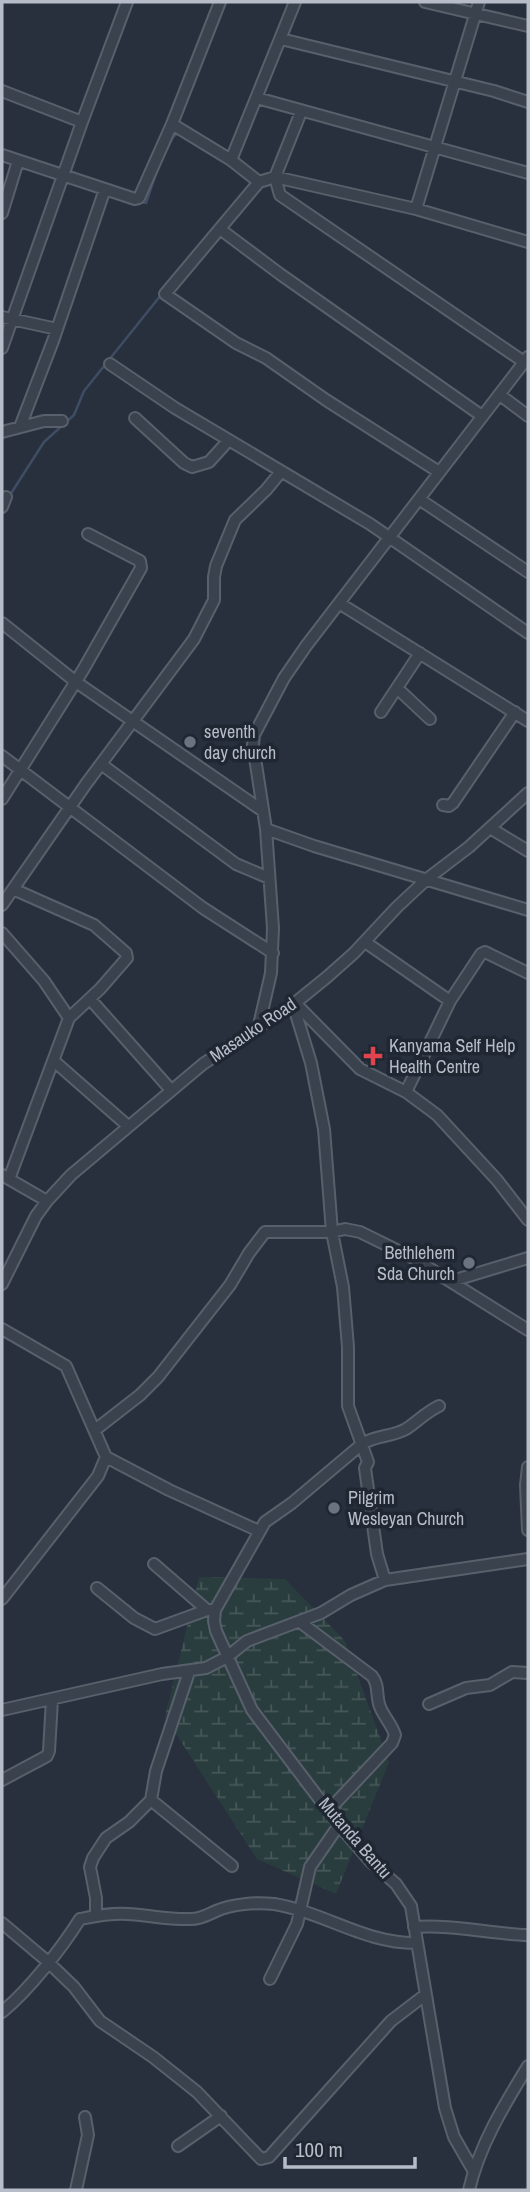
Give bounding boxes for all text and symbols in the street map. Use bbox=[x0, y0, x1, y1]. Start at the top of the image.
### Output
place label: seventh day church bbox=[204, 719, 276, 765]
marker: seventh day church bbox=[182, 734, 198, 750]
street label: Masauko Road bbox=[205, 991, 301, 1068]
place label: Kanyama Self Help Health Centre bbox=[389, 1033, 515, 1079]
marker: Kanyama Self Help Health Centre bbox=[363, 1046, 383, 1066]
place label: Bethlehem Sda Church bbox=[377, 1240, 455, 1286]
marker: Bethlehem Sda Church bbox=[461, 1255, 477, 1271]
place label: Pilgrim Wesleyan Church bbox=[348, 1485, 464, 1531]
marker: Pilgrim Wesleyan Church bbox=[326, 1500, 342, 1516]
street label: Mutanda Bantu bbox=[313, 1792, 398, 1884]
scale bar bbox=[285, 2126, 414, 2170]
text: 100 m bbox=[295, 2135, 343, 2164]

